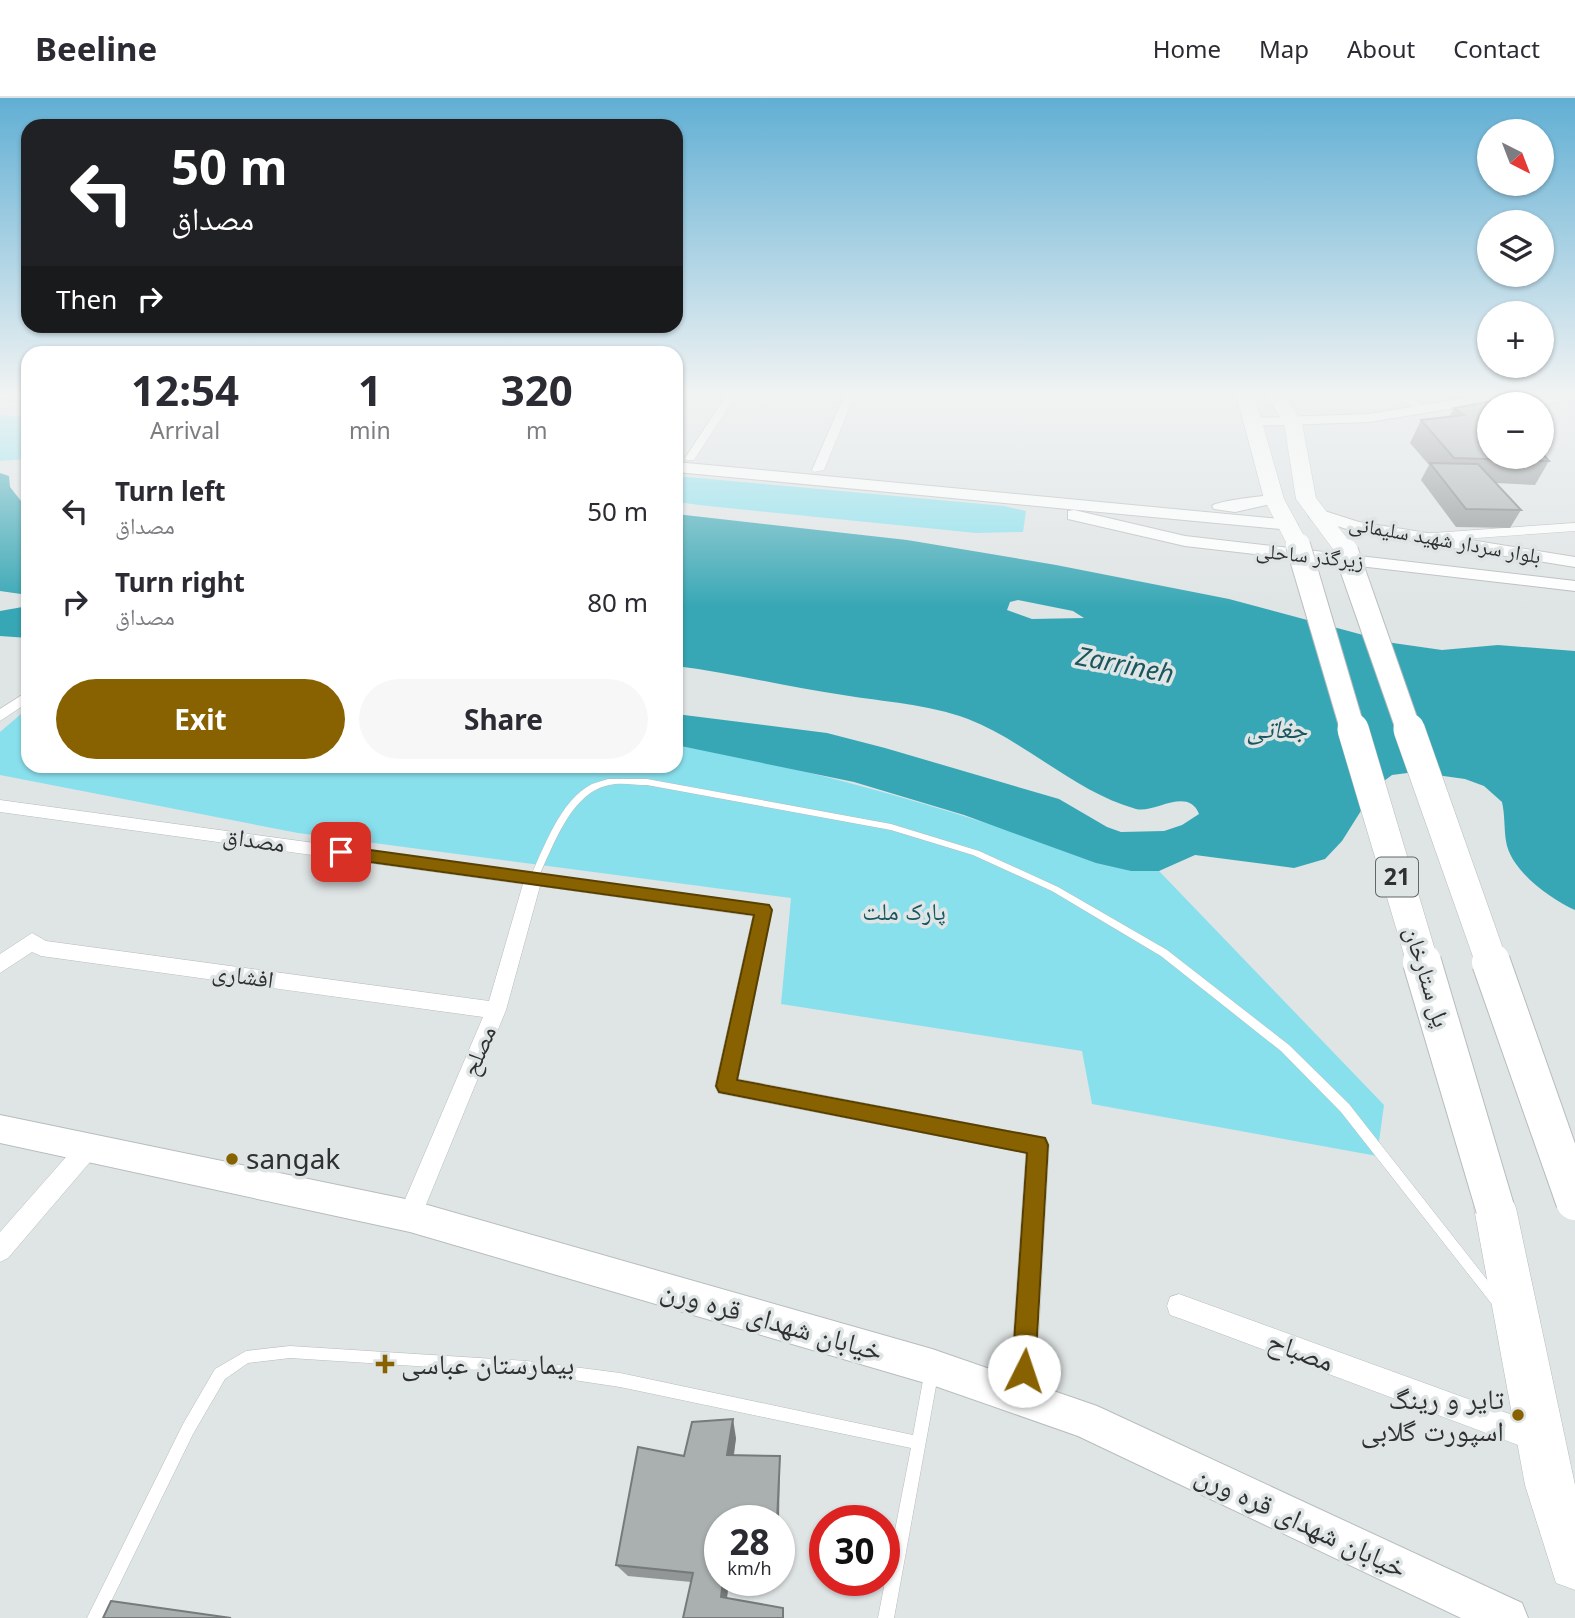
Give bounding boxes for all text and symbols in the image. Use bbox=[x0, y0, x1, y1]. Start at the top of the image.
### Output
text: Beeline bbox=[35, 26, 157, 71]
text: Home bbox=[1153, 32, 1221, 65]
text: Map bbox=[1259, 32, 1309, 65]
text: About bbox=[1347, 32, 1415, 65]
text: Contact bbox=[1453, 32, 1540, 65]
north arrow bbox=[1477, 119, 1554, 196]
map controls bbox=[1477, 119, 1554, 469]
text: 50 m bbox=[171, 133, 288, 199]
icon: left bbox=[56, 147, 147, 238]
text: مصداق bbox=[171, 196, 254, 239]
button: layers bbox=[1477, 210, 1554, 287]
icon: right bbox=[131, 280, 169, 318]
text: Then bbox=[56, 281, 117, 317]
button: + bbox=[1477, 301, 1554, 378]
text: 12:54 bbox=[131, 361, 239, 418]
text: 1 bbox=[358, 361, 382, 418]
text: 320 bbox=[501, 361, 573, 418]
button: − bbox=[1477, 392, 1554, 469]
text: Arrival bbox=[150, 414, 220, 446]
text: min bbox=[349, 414, 391, 446]
text: m bbox=[526, 414, 548, 446]
text: Turn left bbox=[115, 473, 226, 509]
icon: left bbox=[56, 492, 94, 530]
text: 50 m bbox=[587, 493, 648, 529]
street label: بلوار سردار شهید سلیمانی bbox=[1347, 508, 1543, 570]
text: مصداق bbox=[115, 509, 175, 541]
street label: زیرگذر ساحلی bbox=[1255, 535, 1365, 575]
text: Turn right bbox=[115, 564, 245, 600]
icon: right bbox=[56, 583, 94, 621]
text: 80 m bbox=[587, 584, 648, 620]
text: مصداق bbox=[115, 600, 175, 632]
water label: Zarrineh bbox=[1072, 637, 1177, 691]
button: Exit bbox=[56, 679, 345, 759]
button: Share bbox=[359, 679, 648, 759]
water label: جغاتی bbox=[1247, 710, 1308, 746]
street label: مصداق bbox=[221, 818, 287, 859]
pin bbox=[311, 822, 371, 882]
icon: arrive bbox=[322, 833, 360, 871]
road number: 21 bbox=[1376, 858, 1418, 897]
park label: پارک ملت bbox=[862, 894, 946, 927]
street label: پل ستارخان bbox=[1397, 922, 1459, 1031]
street label: افشاری bbox=[210, 954, 276, 995]
street label: مصلح bbox=[452, 1020, 503, 1081]
place label: sangak bbox=[246, 1139, 340, 1177]
marker: sangak bbox=[224, 1151, 240, 1167]
street label: خیابان شهدای قره ورن bbox=[657, 1269, 888, 1369]
street label: مصباح bbox=[1263, 1321, 1340, 1379]
position arrow bbox=[987, 1334, 1061, 1408]
place label: بیمارستان عباسی bbox=[401, 1344, 575, 1382]
marker: بیمارستان عباسی bbox=[375, 1354, 395, 1374]
place label: تایر و رینگ اسپورت گلابی bbox=[1360, 1379, 1504, 1449]
marker: تایر و رینگ اسپورت گلابی bbox=[1510, 1407, 1526, 1423]
street label: خیابان شهدای قره ورن bbox=[1190, 1454, 1413, 1586]
speed limit sign: 30 bbox=[809, 1505, 900, 1596]
text: 28 bbox=[729, 1518, 770, 1565]
text: km/h bbox=[727, 1556, 772, 1580]

